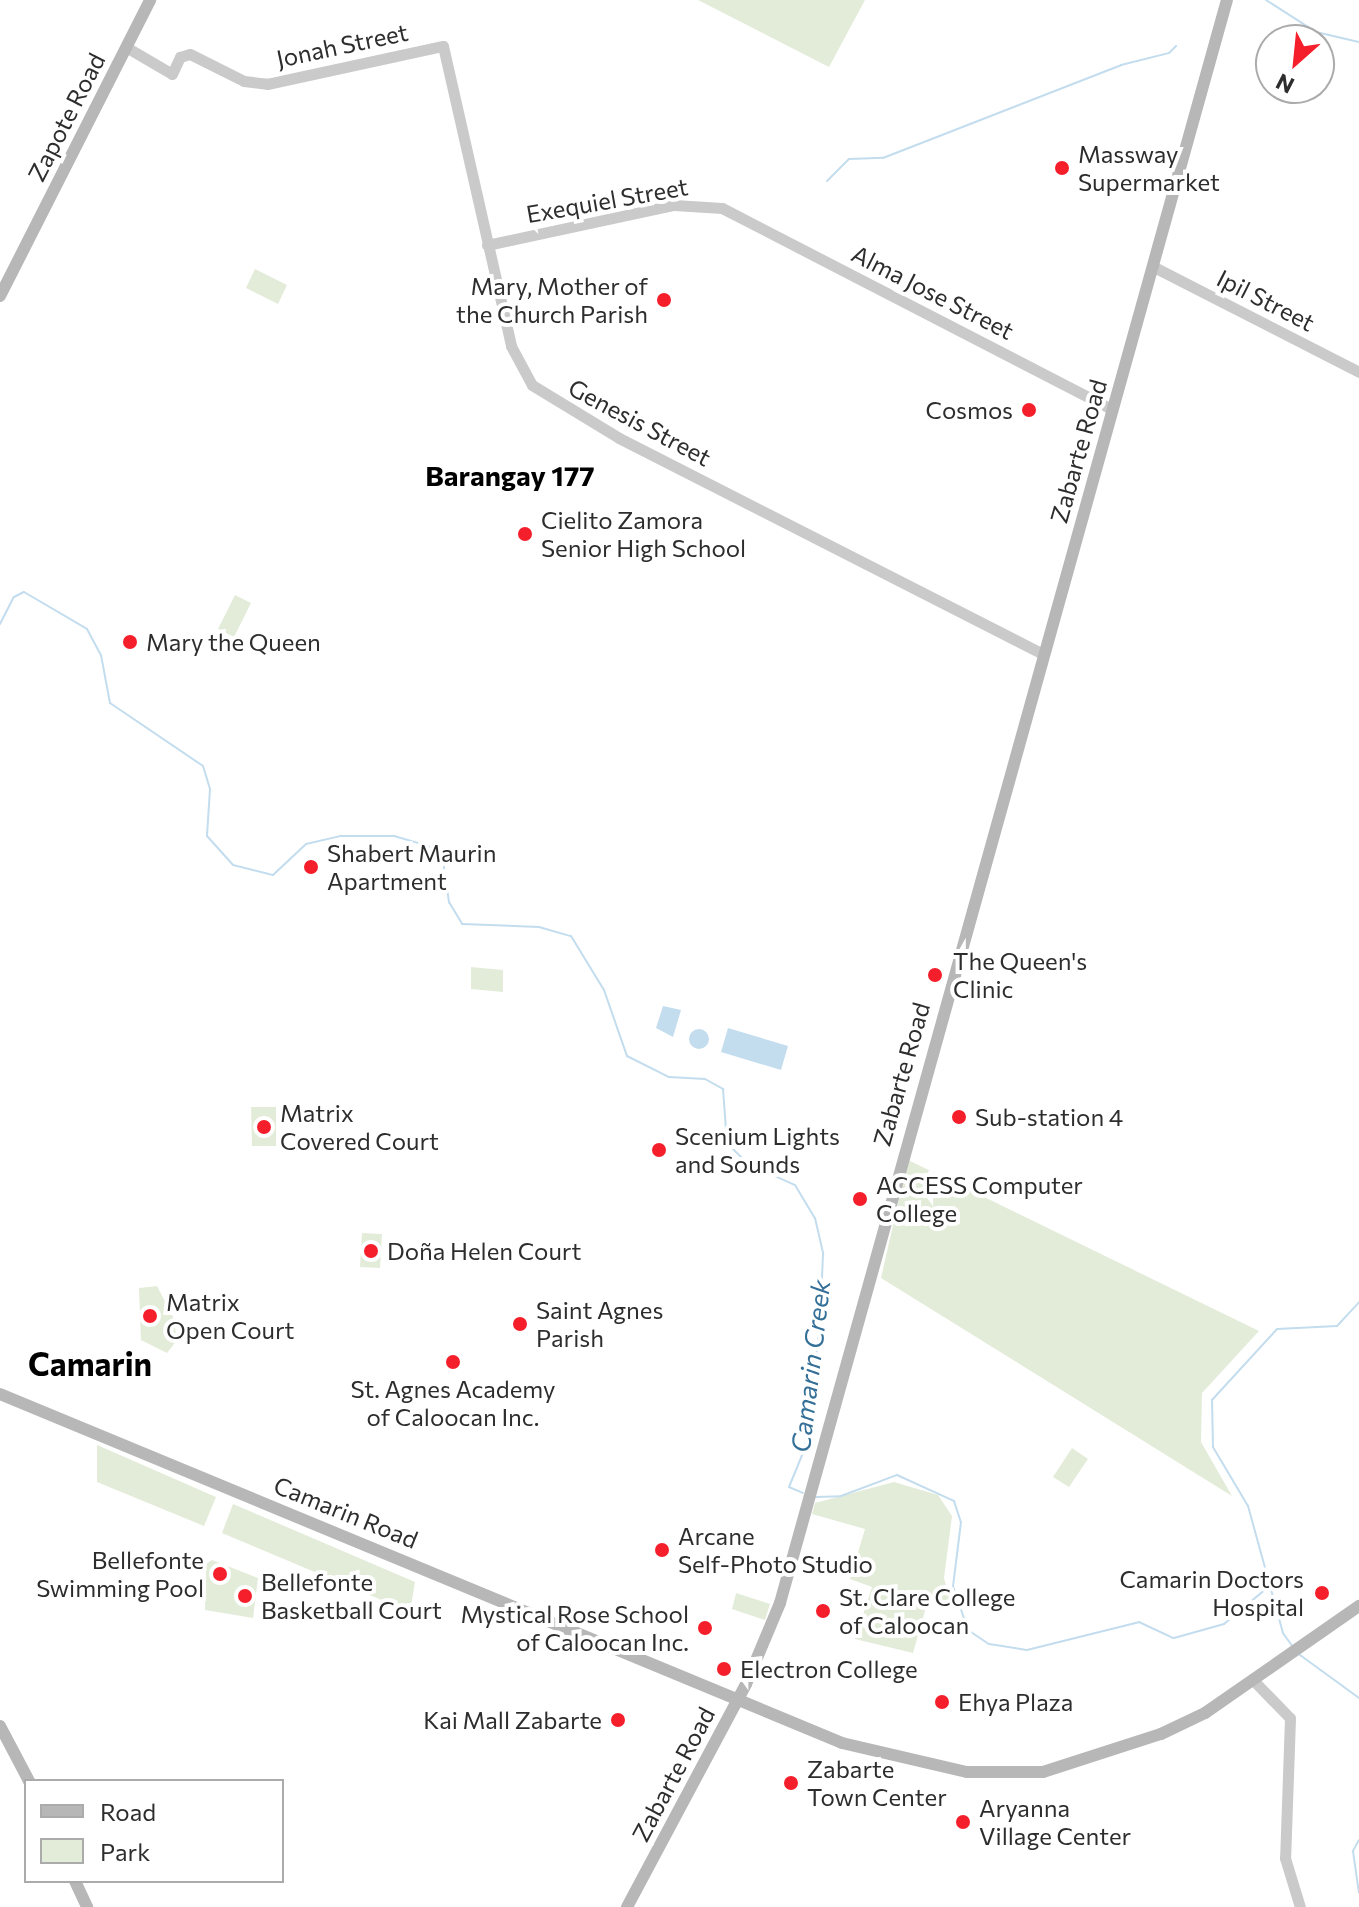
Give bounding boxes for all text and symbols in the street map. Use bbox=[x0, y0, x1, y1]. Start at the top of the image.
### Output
street label: Jonah Street bbox=[274, 17, 410, 73]
north arrow bbox=[1255, 24, 1335, 104]
street label: Zapote Road bbox=[21, 48, 111, 186]
text: N bbox=[1271, 68, 1298, 100]
place label: Massway Supermarket bbox=[1078, 140, 1220, 196]
marker: Massway Supermarket bbox=[1053, 159, 1071, 177]
street label: Exequiel Street bbox=[524, 172, 690, 228]
street label: Alma Jose Street bbox=[847, 239, 1019, 345]
street label: Ipil Street bbox=[1212, 263, 1320, 337]
place label: Mary, Mother of the Church Parish bbox=[456, 272, 648, 328]
marker: Mary, Mother of the Church Parish bbox=[655, 291, 673, 309]
street label: Genesis Street bbox=[564, 372, 716, 472]
street label: Zabarte Road bbox=[1044, 376, 1112, 526]
place label: Cosmos bbox=[926, 396, 1013, 424]
marker: Cosmos bbox=[1020, 401, 1038, 419]
district label: Barangay 177 bbox=[425, 458, 595, 492]
place label: Cielito Zamora Senior High School bbox=[541, 506, 746, 562]
marker: Cielito Zamora Senior High School bbox=[516, 525, 534, 543]
place label: Mary the Queen bbox=[146, 628, 321, 656]
marker: Mary the Queen bbox=[121, 633, 139, 651]
place label: Shabert Maurin Apartment bbox=[327, 839, 496, 895]
marker: Shabert Maurin Apartment bbox=[302, 858, 320, 876]
place label: The Queen's Clinic bbox=[953, 947, 1087, 1003]
marker: The Queen's Clinic bbox=[924, 964, 946, 986]
street label: Zabarte Road bbox=[867, 999, 935, 1149]
place label: Matrix Covered Court bbox=[280, 1099, 439, 1155]
place label: Sub-station 4 bbox=[975, 1103, 1123, 1131]
marker: Sub-station 4 bbox=[950, 1108, 968, 1126]
marker: Matrix Covered Court bbox=[255, 1118, 273, 1136]
place label: Scenium Lights and Sounds bbox=[675, 1122, 840, 1178]
marker: Scenium Lights and Sounds bbox=[650, 1141, 668, 1159]
place label: ACCESS Computer College bbox=[876, 1171, 1083, 1227]
marker: ACCESS Computer College bbox=[851, 1190, 869, 1208]
place label: Doña Helen Court bbox=[387, 1237, 581, 1265]
marker: Doña Helen Court bbox=[362, 1242, 380, 1260]
water label: Camarin Creek bbox=[784, 1278, 836, 1454]
place label: Matrix Open Court bbox=[166, 1288, 294, 1344]
place label: Saint Agnes Parish bbox=[536, 1296, 663, 1352]
marker: Matrix Open Court bbox=[141, 1307, 159, 1325]
marker: Saint Agnes Parish bbox=[511, 1315, 529, 1333]
district label: Camarin bbox=[28, 1344, 152, 1382]
marker: St. Agnes Academy of Caloocan Inc. bbox=[444, 1353, 462, 1371]
place label: St. Agnes Academy of Caloocan Inc. bbox=[351, 1375, 555, 1431]
street label: Camarin Road bbox=[270, 1470, 422, 1554]
place label: Arcane Self-Photo Studio bbox=[678, 1522, 873, 1578]
marker: Arcane Self-Photo Studio bbox=[653, 1541, 671, 1559]
place label: Bellefonte Swimming Pool bbox=[36, 1546, 204, 1602]
marker: Bellefonte Swimming Pool bbox=[211, 1565, 229, 1583]
place label: Camarin Doctors Hospital bbox=[1119, 1565, 1304, 1621]
place label: Bellefonte Basketball Court bbox=[261, 1568, 442, 1624]
marker: Camarin Doctors Hospital bbox=[1311, 1582, 1333, 1604]
place label: St. Clare College of Caloocan bbox=[839, 1583, 1016, 1639]
marker: Bellefonte Basketball Court bbox=[236, 1587, 254, 1605]
place label: Mystical Rose School of Caloocan Inc. bbox=[461, 1600, 689, 1656]
marker: St. Clare College of Caloocan bbox=[814, 1602, 832, 1620]
marker: Mystical Rose School of Caloocan Inc. bbox=[696, 1619, 714, 1637]
place label: Electron College bbox=[740, 1655, 918, 1683]
marker: Electron College bbox=[715, 1660, 733, 1678]
place label: Ehya Plaza bbox=[958, 1688, 1073, 1716]
marker: Ehya Plaza bbox=[933, 1693, 951, 1711]
street label: Zabarte Road bbox=[626, 1702, 720, 1846]
place label: Kai Mall Zabarte bbox=[423, 1706, 602, 1734]
marker: Kai Mall Zabarte bbox=[609, 1711, 627, 1729]
place label: Zabarte Town Center bbox=[807, 1755, 947, 1811]
marker: Zabarte Town Center bbox=[782, 1774, 800, 1792]
legend bbox=[24, 1779, 284, 1883]
place label: Aryanna Village Center bbox=[979, 1794, 1131, 1850]
text: Road bbox=[100, 1797, 156, 1826]
marker: Aryanna Village Center bbox=[954, 1813, 972, 1831]
text: Park bbox=[100, 1837, 150, 1866]

